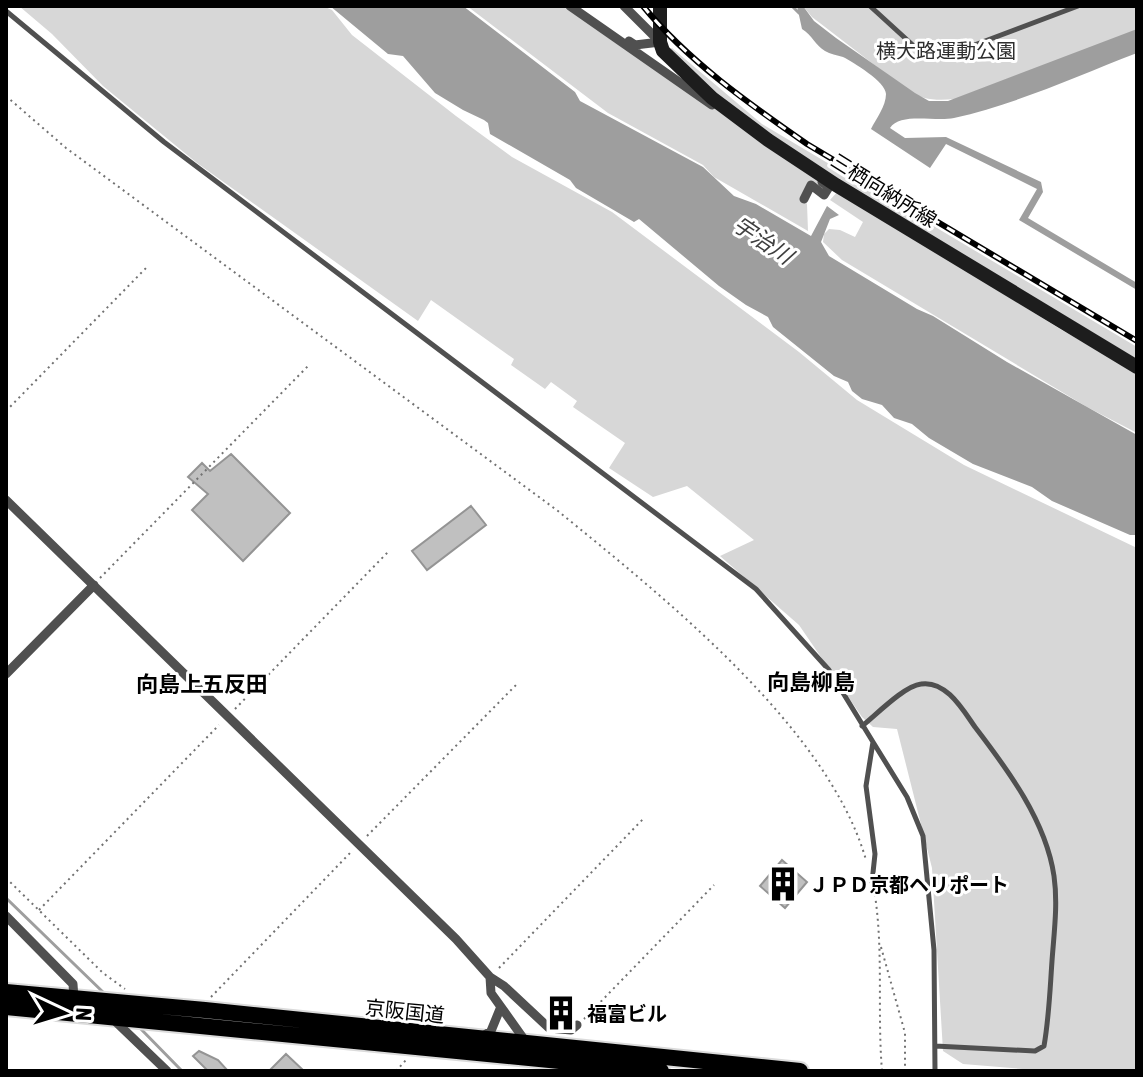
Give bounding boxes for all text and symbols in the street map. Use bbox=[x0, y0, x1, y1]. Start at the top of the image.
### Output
park label: 横大路運動公園 bbox=[876, 39, 1016, 62]
street label: 三栖向納所線 bbox=[827, 148, 941, 232]
water label: 宇治川 bbox=[728, 211, 799, 270]
district label: 向島柳島 bbox=[767, 669, 855, 695]
district label: 向島上五反田 bbox=[136, 671, 268, 697]
building icon: ＪＰＤ京都ヘリポート bbox=[764, 865, 802, 903]
place label: ＪＰＤ京都ヘリポート bbox=[809, 873, 1009, 896]
north arrow bbox=[24, 973, 104, 1053]
building icon: 福富ビル bbox=[542, 994, 580, 1032]
street label: 京阪国道 bbox=[364, 995, 446, 1027]
place label: 福富ビル bbox=[587, 1002, 667, 1025]
text: N bbox=[71, 1007, 97, 1022]

